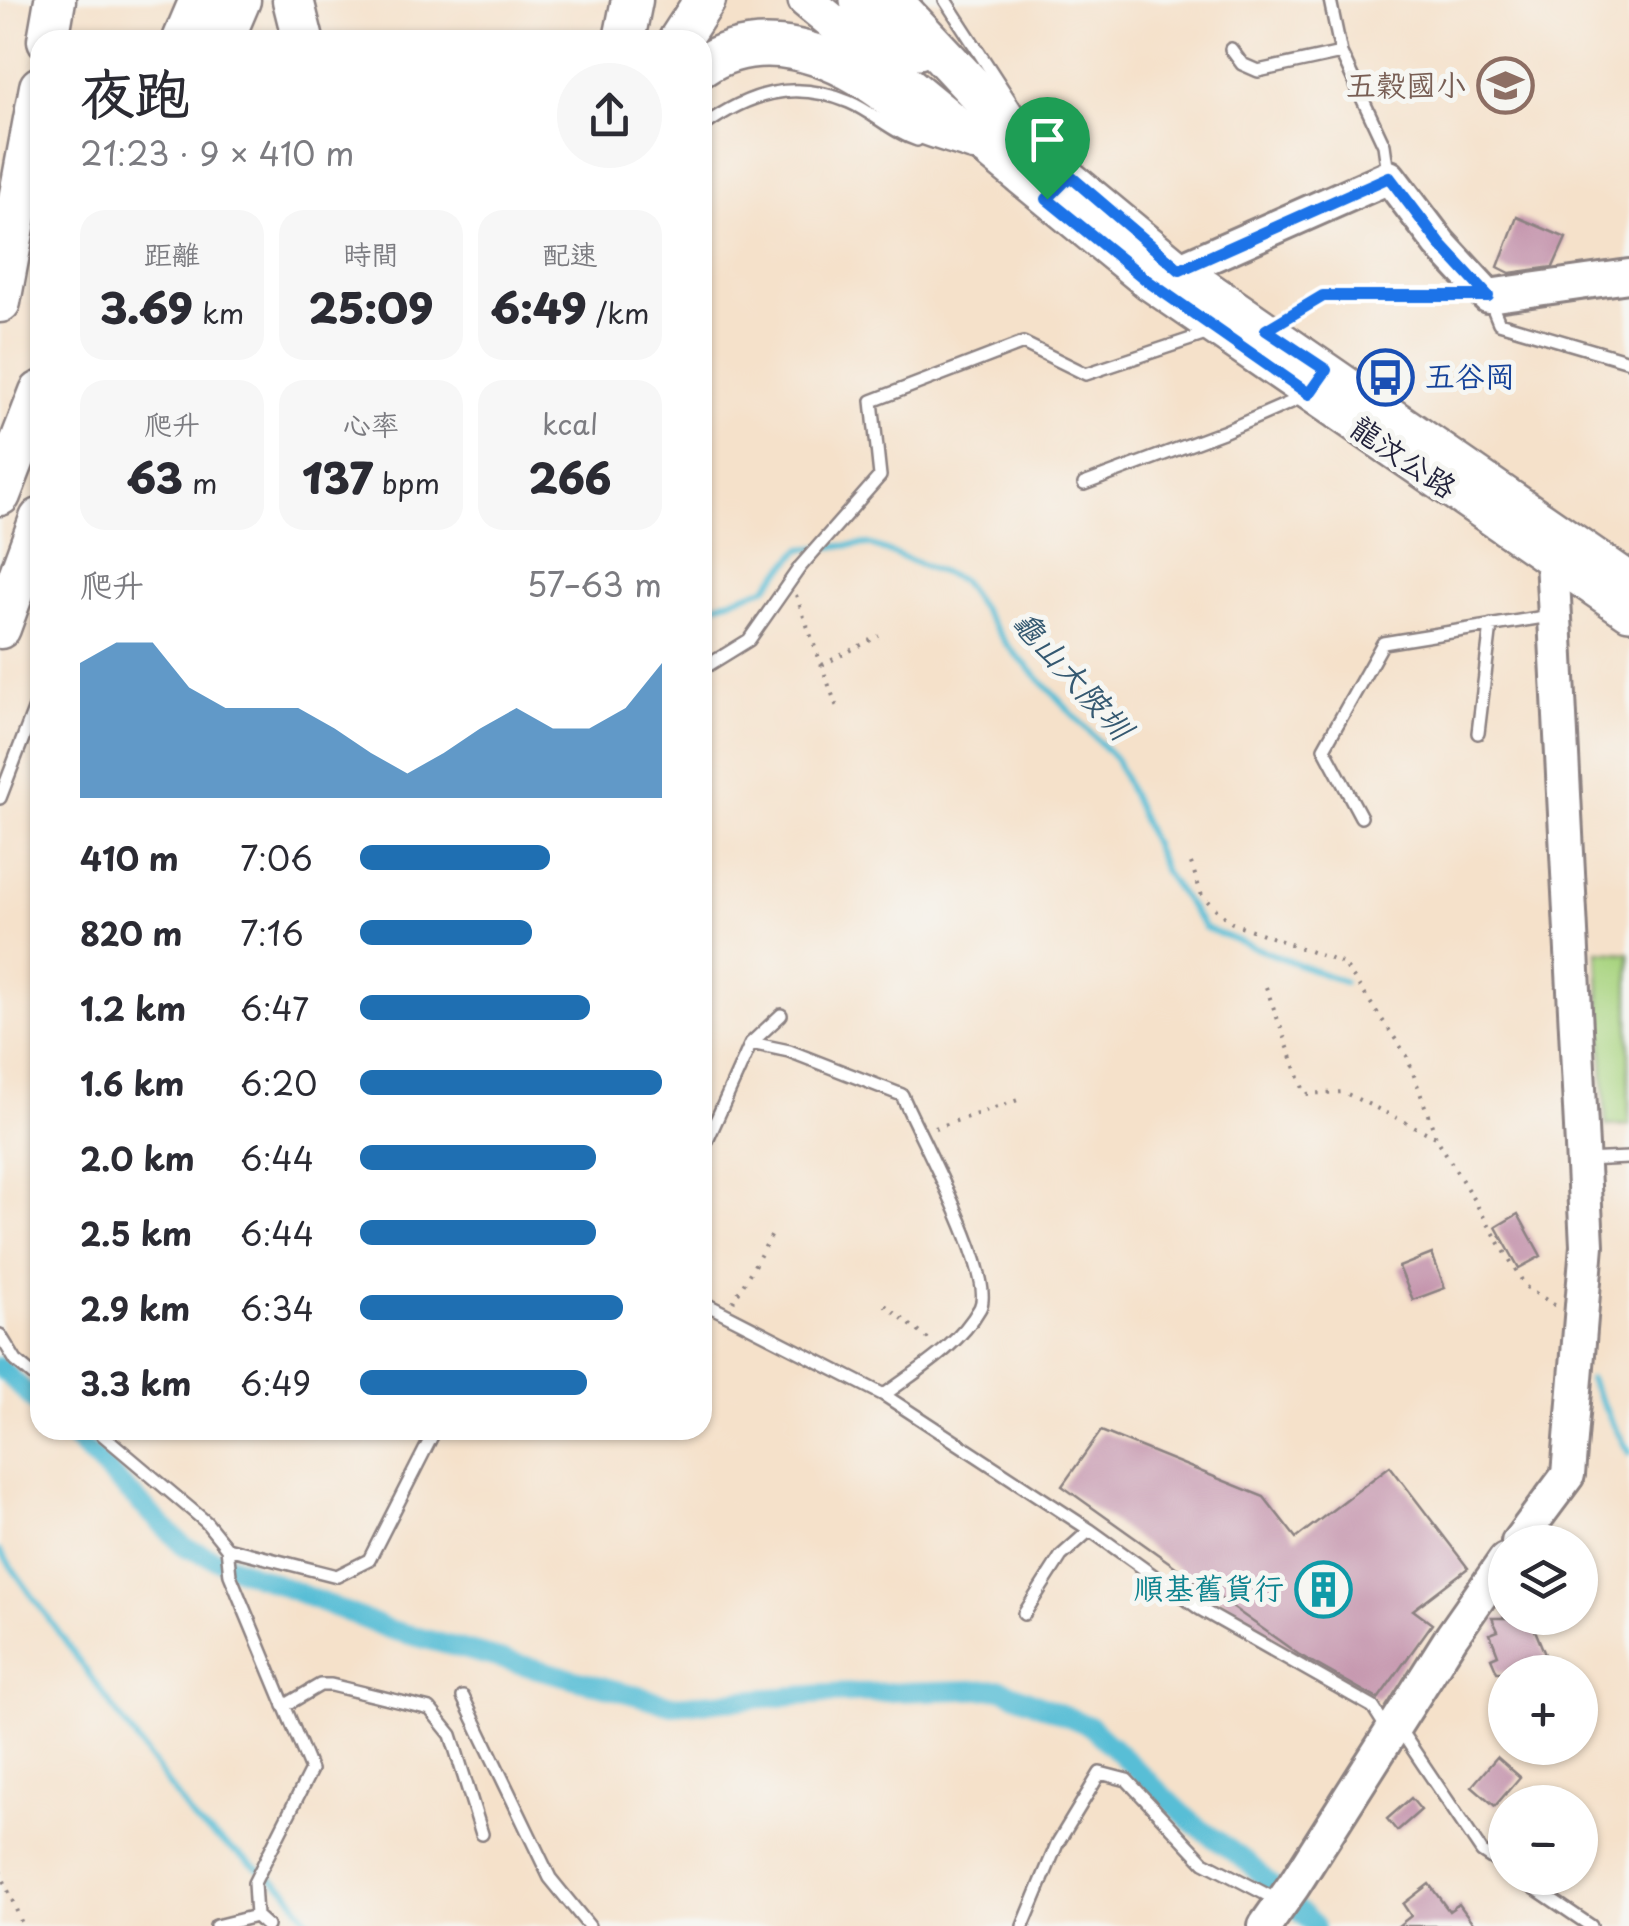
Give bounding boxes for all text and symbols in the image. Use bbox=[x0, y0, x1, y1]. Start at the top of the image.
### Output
text: 夜跑 bbox=[80, 50, 190, 133]
school or university icon: 五穀國小 bbox=[1475, 56, 1535, 116]
place label: 五穀國小 bbox=[1346, 61, 1466, 106]
button: share bbox=[557, 63, 662, 168]
pin bbox=[1005, 97, 1090, 200]
icon: arrive bbox=[1020, 112, 1075, 167]
text: 21:23 · 9 × 410 m bbox=[80, 129, 354, 177]
text: 距離 bbox=[144, 232, 200, 275]
text: 時間 bbox=[343, 232, 399, 275]
text: 配速 bbox=[542, 232, 598, 275]
text: 3.69 bbox=[100, 275, 193, 338]
text: 25:09 bbox=[309, 275, 433, 338]
text: 6:49 bbox=[491, 275, 587, 338]
text: km bbox=[193, 291, 244, 334]
text: /km bbox=[587, 291, 649, 334]
bus stop icon: 五谷岡 bbox=[1356, 347, 1416, 407]
place label: 五谷岡 bbox=[1425, 352, 1515, 397]
text: 爬升 bbox=[144, 402, 200, 445]
text: 心率 bbox=[343, 402, 399, 445]
text: kcal bbox=[542, 402, 598, 445]
street label: 龍汶公路 bbox=[1342, 404, 1467, 508]
text: 63 bbox=[126, 445, 183, 508]
text: 137 bbox=[302, 445, 373, 508]
text: 266 bbox=[529, 445, 611, 508]
text: m bbox=[183, 461, 218, 504]
text: bpm bbox=[373, 461, 440, 504]
text: 爬升 bbox=[80, 560, 144, 608]
text: 57–63 m bbox=[527, 560, 662, 608]
water label: 龜山大陂圳 bbox=[1002, 598, 1147, 751]
text: 410 m bbox=[80, 834, 179, 882]
text: 7:06 bbox=[240, 834, 313, 882]
text: 820 m bbox=[80, 909, 183, 957]
text: 7:16 bbox=[240, 909, 304, 957]
text: 1.2 km bbox=[80, 984, 186, 1032]
text: 6:47 bbox=[240, 984, 309, 1032]
text: 1.6 km bbox=[80, 1059, 185, 1107]
text: 6:20 bbox=[240, 1059, 317, 1107]
text: 2.0 km bbox=[80, 1134, 195, 1182]
text: 6:44 bbox=[240, 1134, 314, 1182]
text: 2.5 km bbox=[80, 1209, 192, 1257]
text: 6:44 bbox=[240, 1209, 314, 1257]
text: 2.9 km bbox=[80, 1284, 190, 1332]
text: 6:34 bbox=[240, 1284, 314, 1332]
text: 3.3 km bbox=[80, 1359, 191, 1407]
text: 6:49 bbox=[240, 1359, 311, 1407]
map controls bbox=[1488, 1525, 1598, 1895]
button: layers bbox=[1488, 1525, 1598, 1635]
building icon: 順基舊貨行 bbox=[1293, 1559, 1353, 1619]
place label: 順基舊貨行 bbox=[1134, 1564, 1284, 1609]
button: + bbox=[1488, 1655, 1598, 1765]
button: − bbox=[1488, 1785, 1598, 1895]

